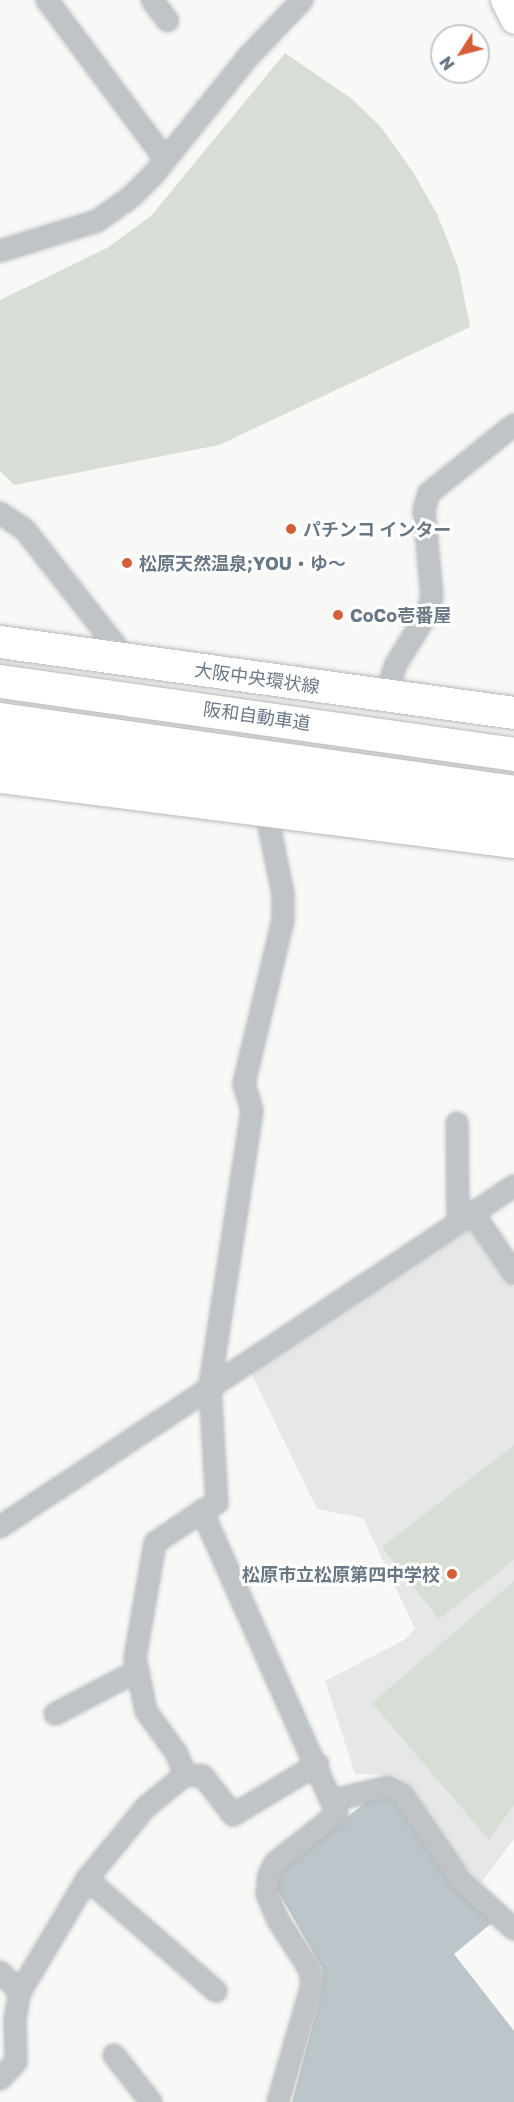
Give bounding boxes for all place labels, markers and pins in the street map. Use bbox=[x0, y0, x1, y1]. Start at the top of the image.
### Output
place label: パチンコ インター bbox=[303, 518, 451, 540]
marker: パチンコ インター bbox=[284, 522, 298, 536]
place label: 松原天然温泉;YOU・ゆ〜 bbox=[139, 552, 345, 574]
marker: 松原天然温泉;YOU・ゆ〜 bbox=[120, 556, 134, 570]
place label: CoCo壱番屋 bbox=[350, 604, 451, 626]
marker: CoCo壱番屋 bbox=[331, 608, 345, 622]
place label: 松原市立松原第四中学校 bbox=[242, 1563, 440, 1585]
marker: 松原市立松原第四中学校 bbox=[445, 1567, 459, 1581]

